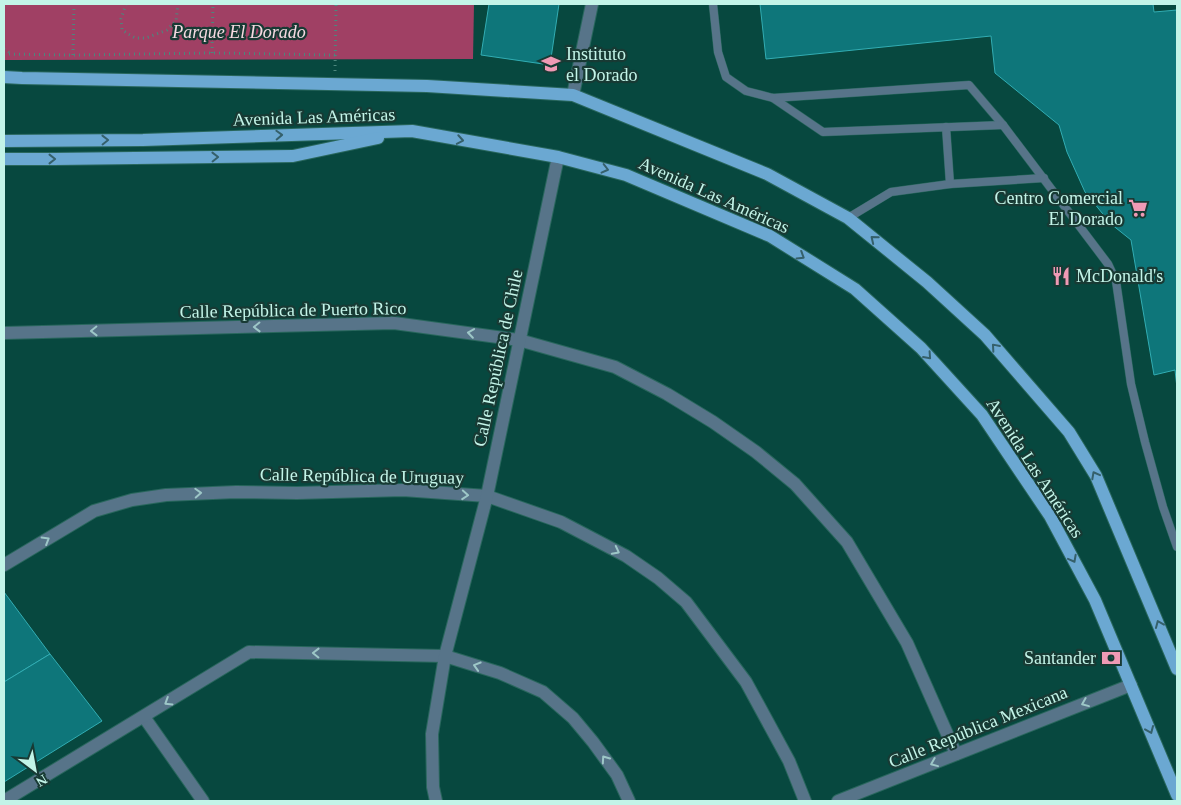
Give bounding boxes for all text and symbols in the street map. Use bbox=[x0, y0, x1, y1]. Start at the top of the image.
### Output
park label: Parque El Dorado bbox=[171, 22, 306, 42]
place label: Instituto el Dorado bbox=[566, 44, 637, 85]
school or university icon: Instituto el Dorado bbox=[540, 53, 562, 75]
street label: Avenida Las Américas bbox=[232, 104, 396, 130]
one-way arrow bbox=[276, 130, 284, 140]
one-way arrow bbox=[456, 134, 465, 144]
one-way arrow bbox=[102, 135, 109, 145]
one-way arrow bbox=[212, 152, 219, 162]
street label: Avenida Las Américas bbox=[636, 153, 792, 237]
one-way arrow bbox=[49, 154, 57, 164]
one-way arrow bbox=[601, 163, 610, 174]
place label: Centro Comercial El Dorado bbox=[995, 188, 1123, 229]
supermarket icon: Centro Comercial El Dorado bbox=[1127, 197, 1149, 219]
one-way arrow bbox=[871, 237, 880, 245]
one-way arrow bbox=[796, 249, 805, 259]
restaurant icon: McDonald's bbox=[1050, 265, 1072, 287]
place label: McDonald's bbox=[1076, 266, 1163, 286]
street label: Calle República de Chile bbox=[469, 268, 527, 448]
street label: Calle República de Puerto Rico bbox=[179, 298, 407, 322]
one-way arrow bbox=[253, 321, 261, 332]
one-way arrow bbox=[90, 325, 98, 336]
one-way arrow bbox=[467, 328, 475, 339]
one-way arrow bbox=[992, 344, 1001, 353]
one-way arrow bbox=[922, 350, 931, 359]
street label: Avenida Las Américas bbox=[982, 394, 1088, 542]
street label: Calle República de Uruguay bbox=[260, 464, 464, 488]
one-way arrow bbox=[1091, 471, 1101, 480]
one-way arrow bbox=[194, 488, 202, 499]
one-way arrow bbox=[462, 489, 470, 500]
one-way arrow bbox=[40, 537, 49, 546]
one-way arrow bbox=[611, 545, 620, 555]
one-way arrow bbox=[1067, 553, 1077, 562]
one-way arrow bbox=[1154, 620, 1165, 629]
bank icon: Santander bbox=[1100, 647, 1122, 669]
one-way arrow bbox=[312, 648, 320, 658]
place label: Santander bbox=[1024, 648, 1096, 668]
one-way arrow bbox=[474, 661, 482, 671]
street label: Calle República Mexicana bbox=[886, 682, 1070, 772]
one-way arrow bbox=[165, 695, 174, 705]
one-way arrow bbox=[1081, 697, 1090, 707]
one-way arrow bbox=[1143, 725, 1154, 734]
north arrow bbox=[10, 745, 60, 795]
one-way arrow bbox=[602, 755, 611, 765]
one-way arrow bbox=[930, 757, 939, 767]
text: N bbox=[33, 772, 50, 790]

